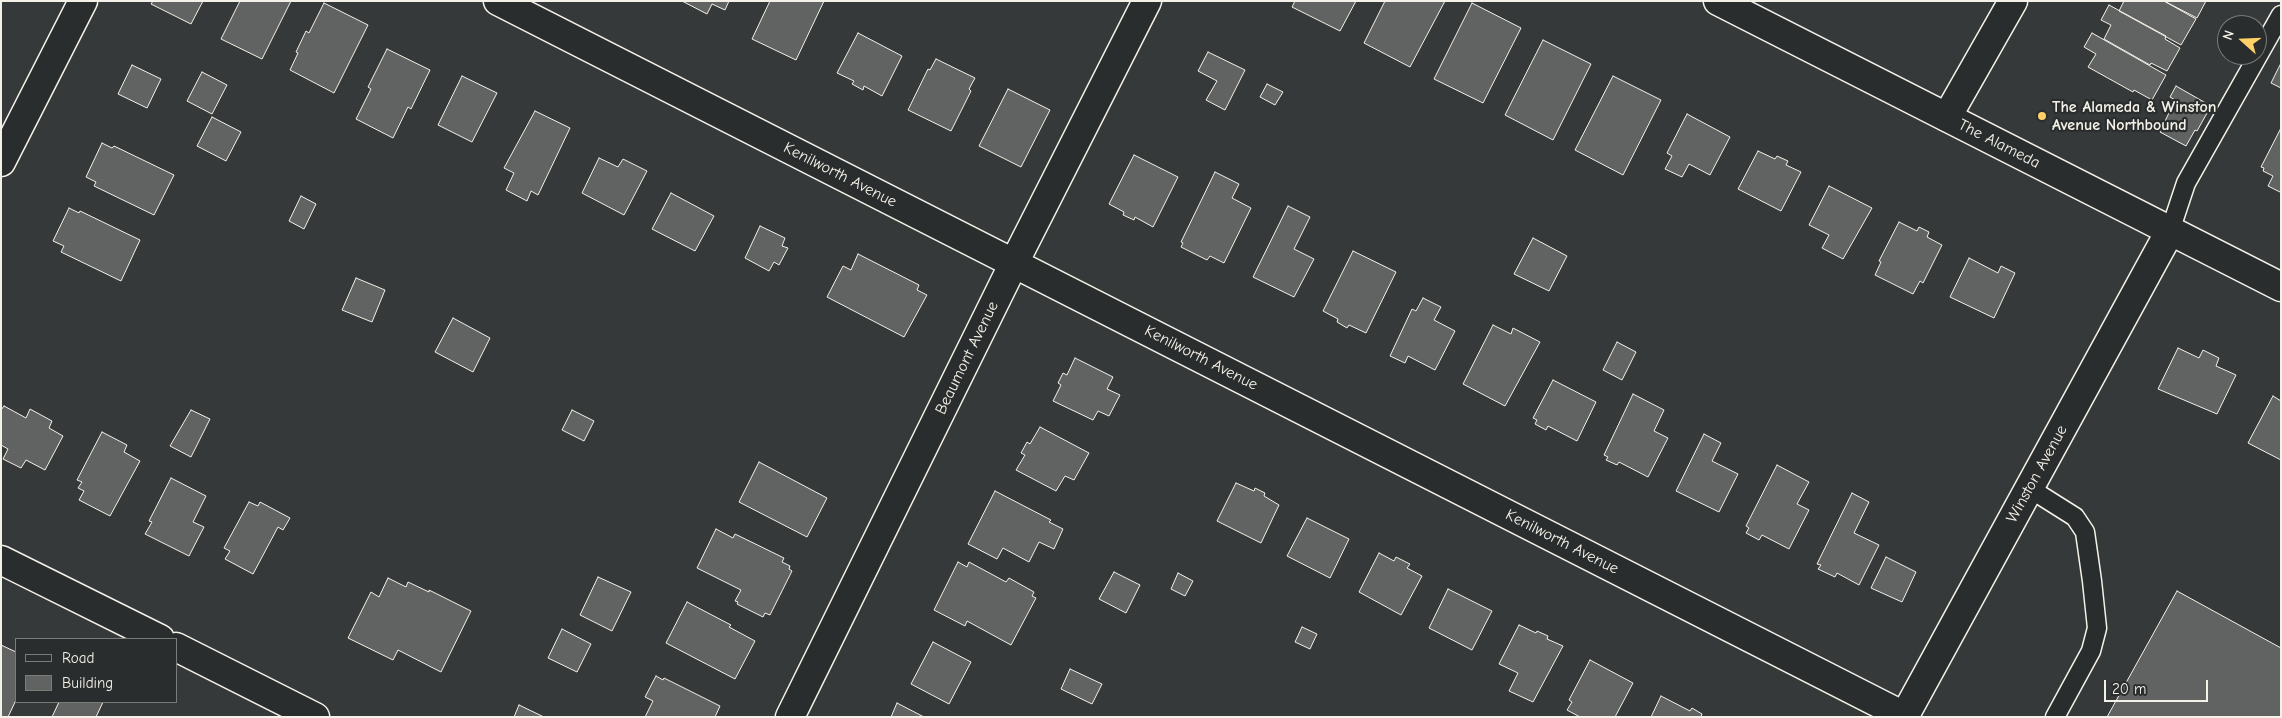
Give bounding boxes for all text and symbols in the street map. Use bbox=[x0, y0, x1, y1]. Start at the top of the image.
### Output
north arrow bbox=[2217, 15, 2267, 65]
text: N bbox=[2219, 28, 2238, 42]
place label: The Alameda & Winston Avenue Northbound bbox=[2052, 97, 2216, 135]
marker: The Alameda & Winston Avenue Northbound bbox=[2036, 110, 2048, 122]
street label: The Alameda bbox=[1955, 115, 2043, 173]
street label: Kenilworth Avenue bbox=[780, 138, 900, 212]
street label: Beaumont Avenue bbox=[931, 298, 1003, 418]
street label: Kenilworth Avenue bbox=[1141, 321, 1261, 395]
street label: Winston Avenue bbox=[2002, 422, 2072, 526]
street label: Kenilworth Avenue bbox=[1502, 505, 1622, 579]
legend bbox=[15, 638, 178, 703]
text: Road bbox=[62, 649, 94, 667]
scale bar bbox=[2107, 670, 2211, 702]
text: Building bbox=[62, 674, 113, 692]
text: 20 m bbox=[2112, 680, 2146, 698]

